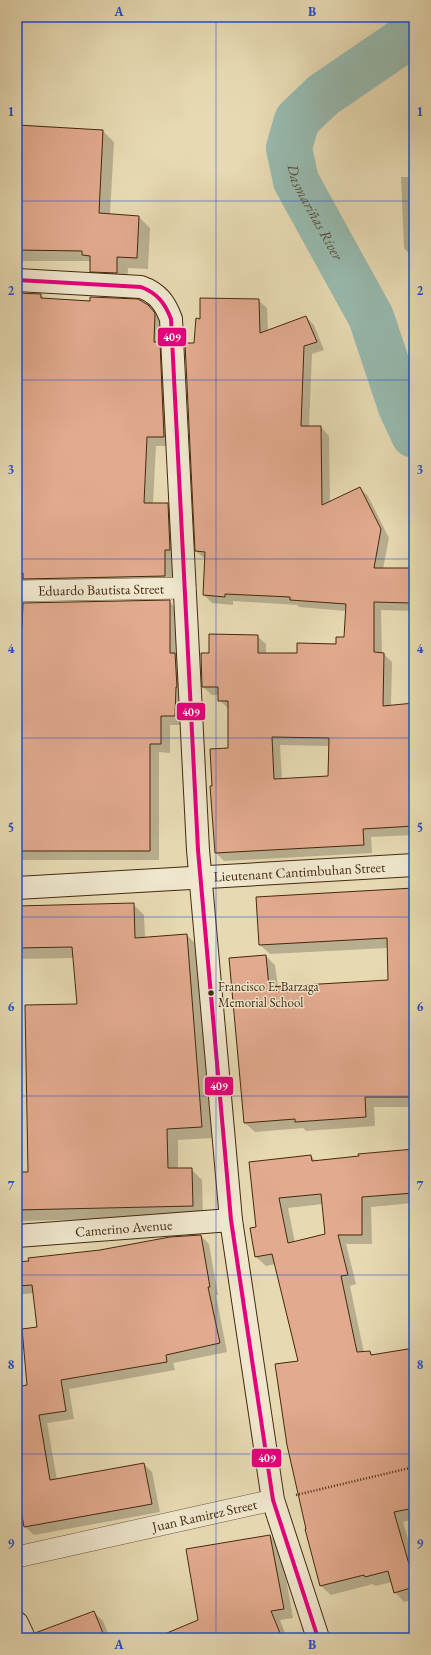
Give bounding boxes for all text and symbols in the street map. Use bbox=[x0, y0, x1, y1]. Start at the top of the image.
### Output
text: A bbox=[113, 3, 124, 20]
text: B bbox=[308, 3, 316, 20]
text: 1 bbox=[8, 103, 15, 120]
text: 1 bbox=[417, 103, 424, 120]
water label: Dasmariñas River bbox=[283, 161, 348, 264]
text: 2 bbox=[8, 282, 15, 299]
text: 2 bbox=[417, 282, 424, 299]
line badge: 409 bbox=[157, 327, 187, 347]
text: 409 bbox=[163, 330, 181, 344]
text: 3 bbox=[8, 461, 15, 478]
text: 3 bbox=[417, 461, 424, 478]
street label: Eduardo Bautista Street bbox=[38, 579, 165, 600]
text: 4 bbox=[8, 640, 15, 657]
text: 4 bbox=[417, 640, 424, 657]
line badge: 409 bbox=[176, 702, 206, 721]
text: 409 bbox=[182, 705, 200, 719]
text: 5 bbox=[8, 819, 14, 836]
text: 5 bbox=[417, 819, 423, 836]
street label: Lieutenant Cantimbuhan Street bbox=[213, 858, 387, 886]
place label: Francisco E. Barzaga Memorial School bbox=[218, 978, 320, 1011]
marker: Francisco E. Barzaga Memorial School bbox=[206, 988, 216, 998]
text: 6 bbox=[8, 998, 15, 1015]
text: 6 bbox=[417, 998, 424, 1015]
line badge: 409 bbox=[204, 1076, 234, 1096]
text: 409 bbox=[210, 1079, 228, 1093]
text: 7 bbox=[8, 1177, 15, 1194]
text: 7 bbox=[417, 1177, 424, 1194]
street label: Camerino Avenue bbox=[74, 1215, 173, 1241]
text: 8 bbox=[8, 1356, 15, 1373]
text: 8 bbox=[417, 1356, 424, 1373]
line badge: 409 bbox=[251, 1448, 282, 1468]
text: 409 bbox=[258, 1451, 276, 1465]
street label: Juan Ramirez Street bbox=[149, 1495, 259, 1536]
text: 9 bbox=[8, 1535, 15, 1552]
text: 9 bbox=[417, 1535, 424, 1552]
text: A bbox=[113, 1636, 124, 1653]
text: B bbox=[308, 1636, 316, 1653]

